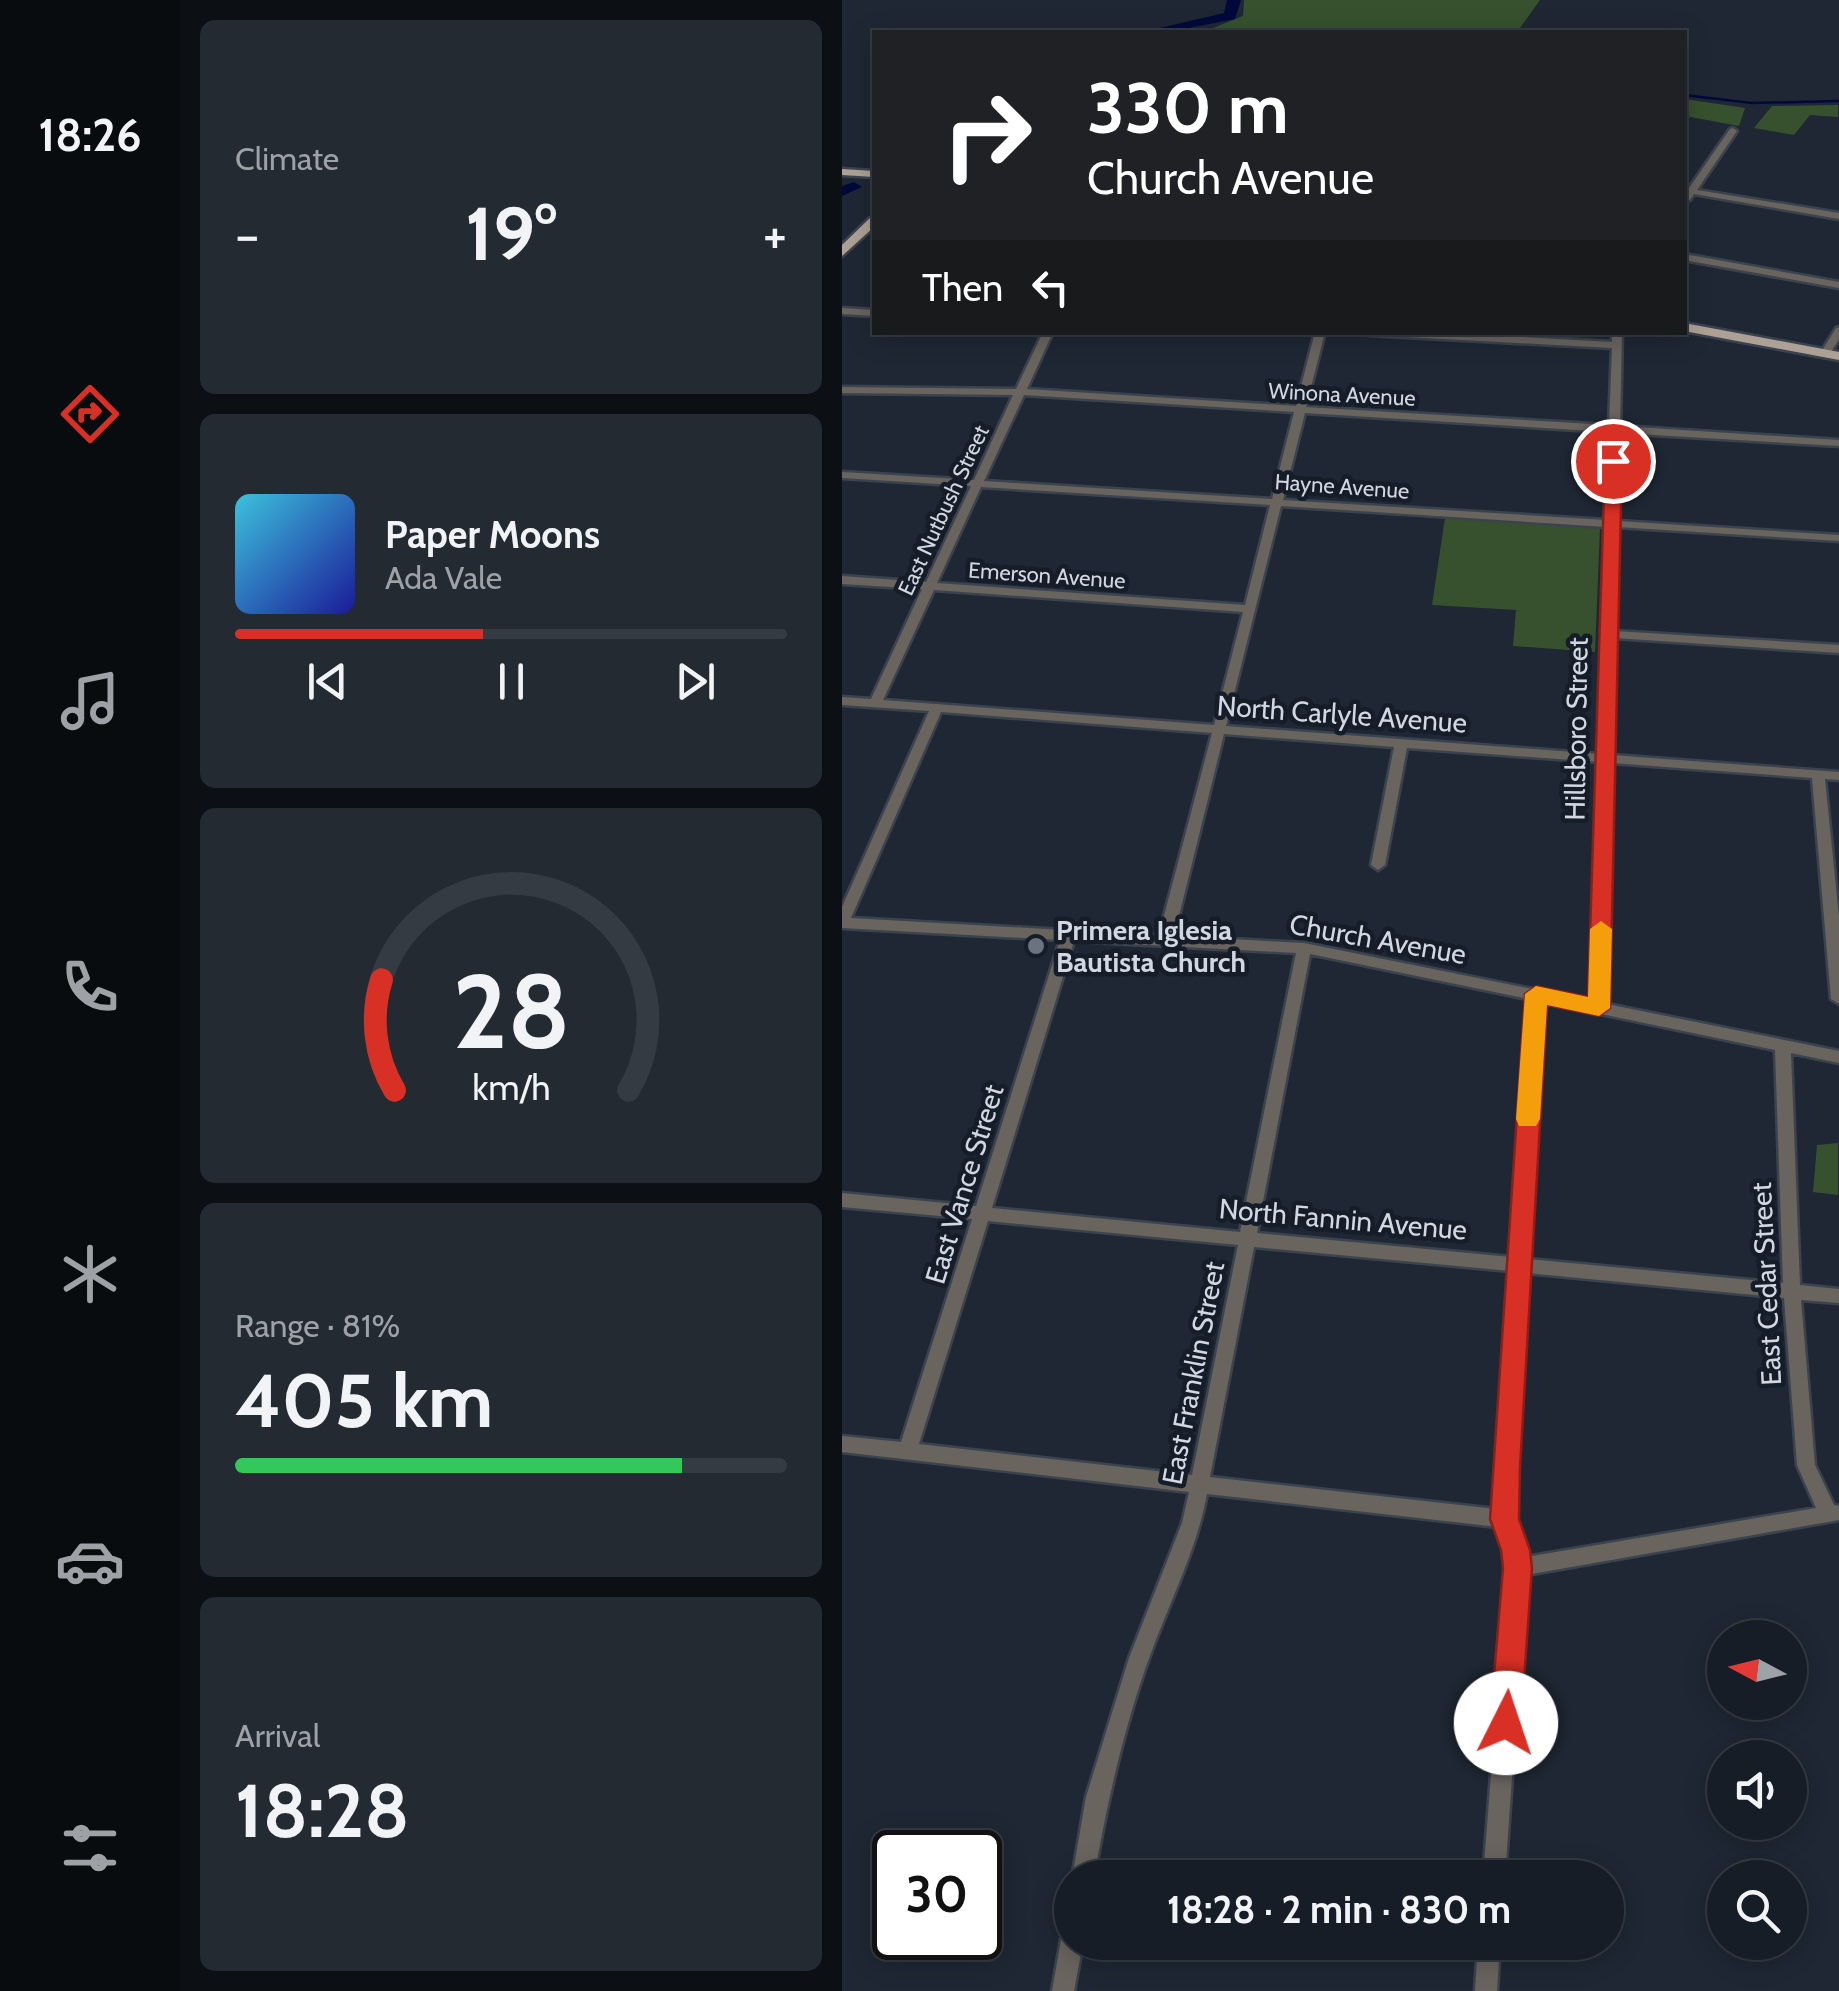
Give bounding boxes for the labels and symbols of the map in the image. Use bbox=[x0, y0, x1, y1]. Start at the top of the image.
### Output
street label: Winona Avenue bbox=[1268, 377, 1416, 412]
pin bbox=[1571, 419, 1656, 504]
street label: East Nutbush Street bbox=[892, 420, 995, 600]
street label: Hayne Avenue bbox=[1274, 468, 1410, 505]
street label: Emerson Avenue bbox=[967, 557, 1127, 594]
street label: Hillsboro Street bbox=[1557, 637, 1595, 821]
street label: North Carlyle Avenue bbox=[1216, 688, 1468, 740]
street label: Church Avenue bbox=[1287, 907, 1469, 971]
place label: Primera Iglesia Bautista Church bbox=[1056, 913, 1246, 979]
marker: Primera Iglesia Bautista Church bbox=[1025, 935, 1047, 957]
street label: East Vance Street bbox=[918, 1080, 1010, 1288]
street label: East Cedar Street bbox=[1744, 1181, 1788, 1387]
street label: North Fannin Avenue bbox=[1218, 1191, 1468, 1247]
street label: East Franklin Street bbox=[1155, 1259, 1231, 1487]
north arrow bbox=[1707, 1620, 1807, 1720]
position arrow bbox=[1454, 1671, 1558, 1775]
speed limit sign: 30 bbox=[872, 1830, 1002, 1960]

